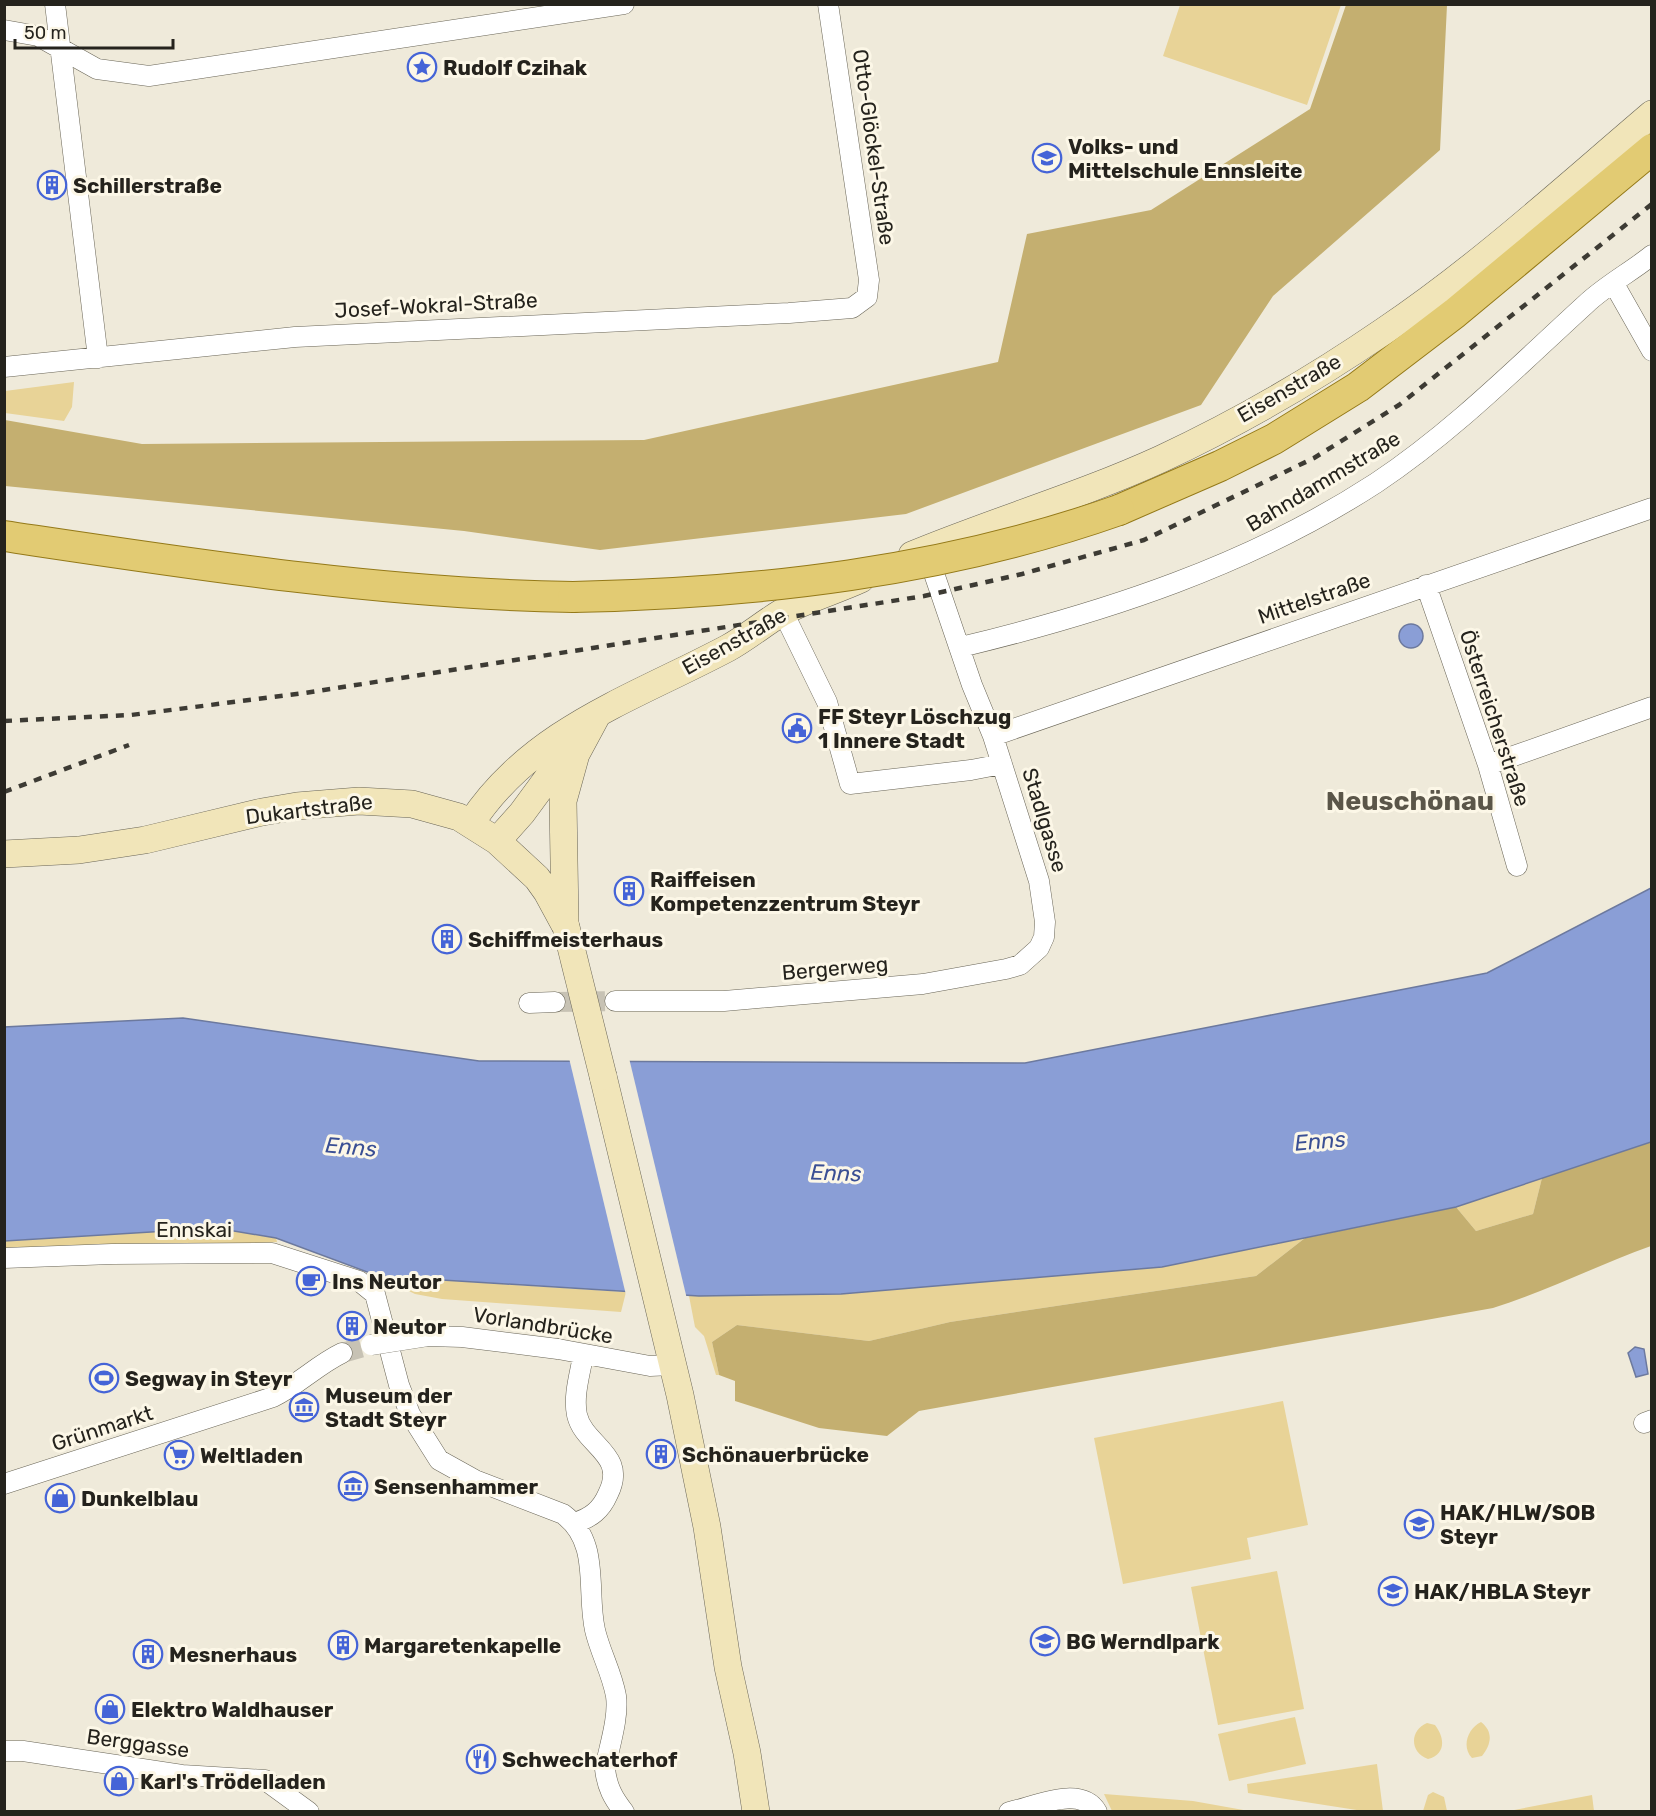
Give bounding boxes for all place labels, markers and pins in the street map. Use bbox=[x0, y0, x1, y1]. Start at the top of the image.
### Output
place icon: Rudolf Czihak bbox=[406, 51, 438, 83]
place label: Rudolf Czihak bbox=[443, 55, 588, 80]
place label: Volks- und Mittelschule Ennsleite bbox=[1068, 134, 1302, 183]
school or university icon: Volks- und Mittelschule Ennsleite bbox=[1031, 142, 1063, 174]
building icon: Schillerstraße bbox=[36, 169, 68, 201]
place label: Schillerstraße bbox=[73, 173, 222, 198]
place label: FF Steyr Löschzug 1 Innere Stadt bbox=[818, 704, 1011, 753]
public building icon: FF Steyr Löschzug 1 Innere Stadt bbox=[781, 712, 813, 744]
place label: Raiffeisen Kompetenzzentrum Steyr bbox=[650, 867, 921, 916]
building icon: Raiffeisen Kompetenzzentrum Steyr bbox=[613, 875, 645, 907]
building icon: Schiffmeisterhaus bbox=[431, 923, 463, 955]
place label: Schiffmeisterhaus bbox=[468, 927, 663, 952]
cafe icon: Ins Neutor bbox=[295, 1265, 327, 1297]
place label: Ins Neutor bbox=[332, 1269, 442, 1294]
building icon: Neutor bbox=[336, 1310, 368, 1342]
place label: Neutor bbox=[373, 1314, 447, 1339]
sports icon: Segway in Steyr bbox=[88, 1362, 120, 1394]
place label: Segway in Steyr bbox=[125, 1366, 293, 1391]
place label: Museum der Stadt Steyr bbox=[325, 1383, 453, 1432]
museum icon: Museum der Stadt Steyr bbox=[288, 1391, 320, 1423]
building icon: Schönauerbrücke bbox=[645, 1438, 677, 1470]
supermarket icon: Weltladen bbox=[163, 1439, 195, 1471]
place label: Schönauerbrücke bbox=[682, 1442, 869, 1467]
place label: Weltladen bbox=[200, 1443, 303, 1468]
museum icon: Sensenhammer bbox=[337, 1470, 369, 1502]
place label: Sensenhammer bbox=[374, 1474, 538, 1499]
shop icon: Dunkelblau bbox=[44, 1482, 76, 1514]
place label: Dunkelblau bbox=[81, 1486, 198, 1511]
place label: HAK/HLW/SOB Steyr bbox=[1440, 1500, 1595, 1549]
school or university icon: HAK/HLW/SOB Steyr bbox=[1403, 1508, 1435, 1540]
school or university icon: HAK/HBLA Steyr bbox=[1377, 1575, 1409, 1607]
place label: HAK/HBLA Steyr bbox=[1414, 1579, 1591, 1604]
school or university icon: BG Werndlpark bbox=[1029, 1625, 1061, 1657]
building icon: Margaretenkapelle bbox=[327, 1629, 359, 1661]
place label: BG Werndlpark bbox=[1066, 1629, 1220, 1654]
place label: Margaretenkapelle bbox=[364, 1633, 561, 1658]
building icon: Mesnerhaus bbox=[132, 1638, 164, 1670]
place label: Mesnerhaus bbox=[169, 1642, 297, 1667]
shop icon: Elektro Waldhauser bbox=[94, 1693, 126, 1725]
place label: Elektro Waldhauser bbox=[131, 1697, 334, 1722]
restaurant icon: Schwechaterhof bbox=[465, 1743, 497, 1775]
place label: Schwechaterhof bbox=[502, 1747, 678, 1772]
shop icon: Karl's Trödelladen bbox=[103, 1765, 135, 1797]
place label: Karl's Trödelladen bbox=[140, 1769, 326, 1794]

